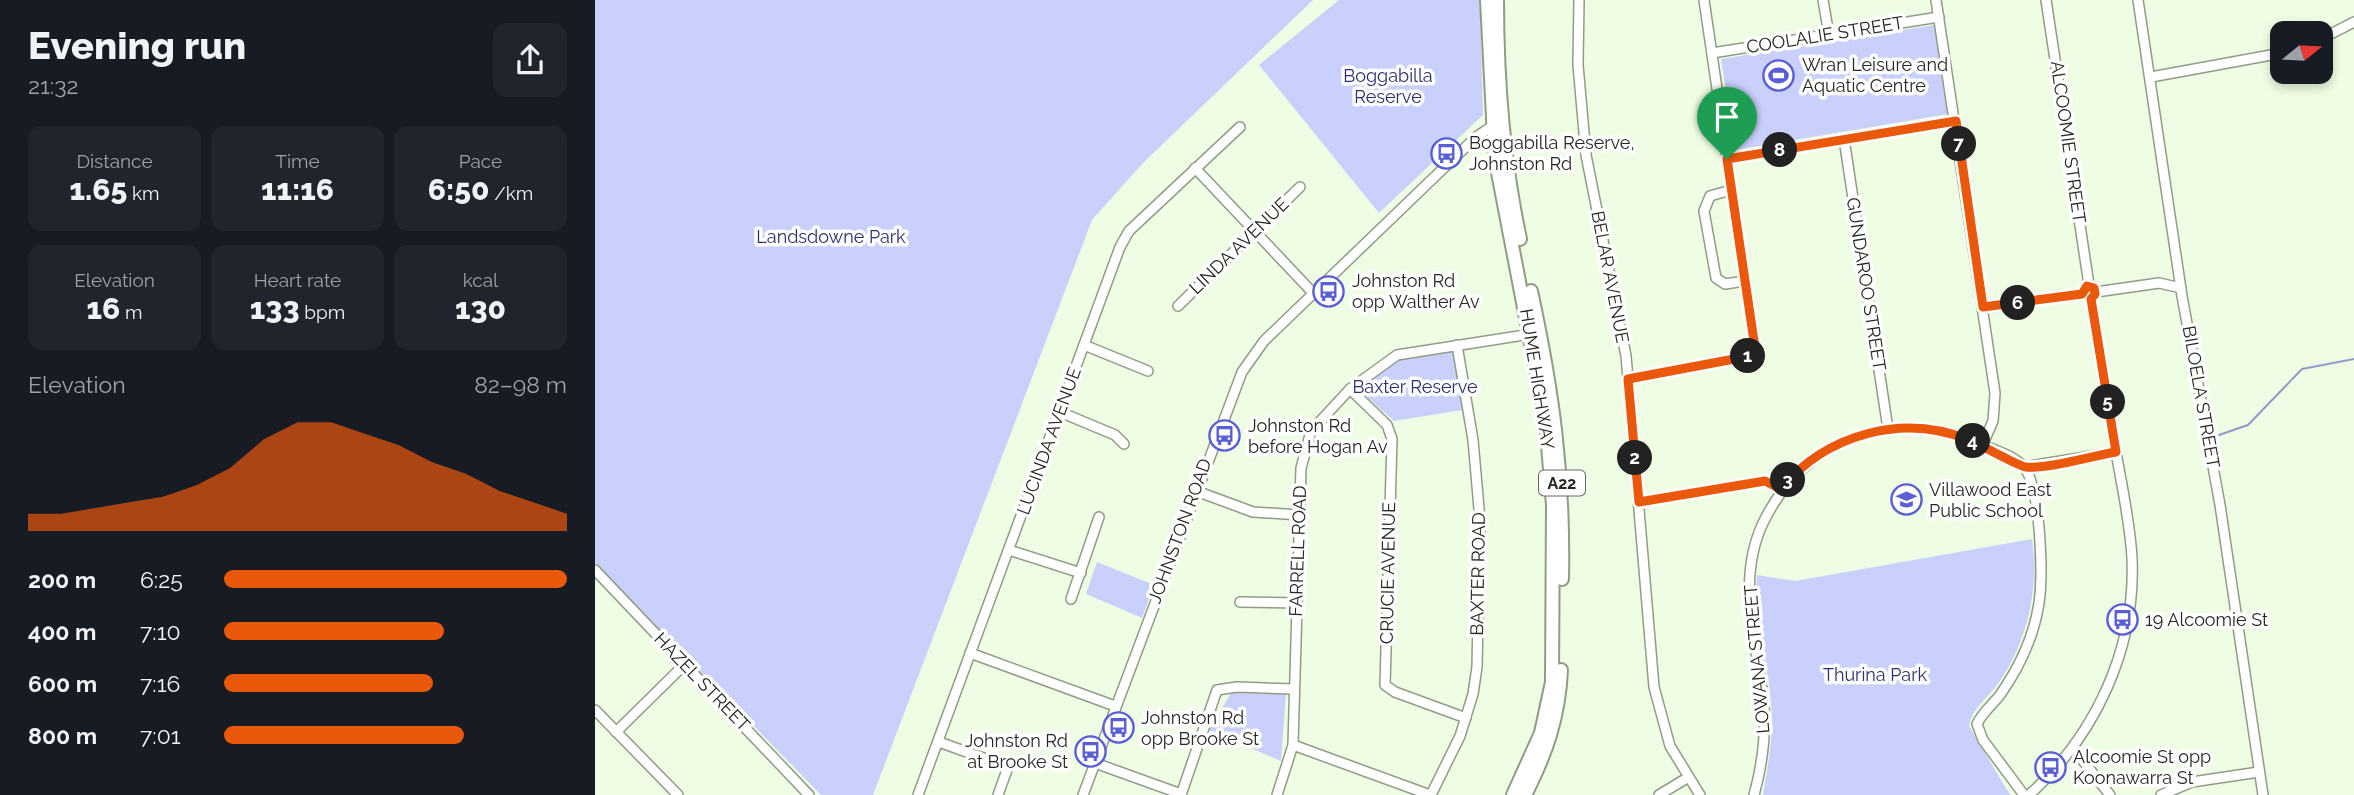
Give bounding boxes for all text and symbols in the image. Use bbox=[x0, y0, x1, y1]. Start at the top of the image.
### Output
street label: COOLALIE STREET bbox=[1745, 12, 1905, 57]
north arrow bbox=[2270, 21, 2333, 84]
map controls bbox=[2270, 21, 2333, 84]
text: Evening run bbox=[28, 23, 246, 68]
button: share bbox=[493, 23, 567, 97]
place label: Wran Leisure and Aquatic Centre bbox=[1802, 54, 1948, 96]
sports icon: Wran Leisure and Aquatic Centre bbox=[1762, 58, 1796, 92]
street label: ALCOOMIE STREET bbox=[2047, 59, 2090, 224]
park label: Boggabilla Reserve bbox=[1343, 65, 1433, 107]
text: 21:32 bbox=[28, 72, 78, 99]
pin bbox=[1697, 87, 1757, 159]
icon: arrive bbox=[1708, 98, 1746, 136]
pin: 7 bbox=[1941, 127, 1977, 162]
place label: Boggabilla Reserve, Johnston Rd bbox=[1469, 132, 1634, 174]
pin: 8 bbox=[1763, 132, 1797, 168]
text: 7 bbox=[1953, 132, 1964, 154]
bus stop icon: Boggabilla Reserve, Johnston Rd bbox=[1429, 136, 1463, 170]
text: 8 bbox=[1774, 138, 1785, 160]
text: Distance bbox=[76, 150, 153, 172]
text: Time bbox=[275, 150, 320, 172]
text: Pace bbox=[459, 150, 502, 172]
text: 1.65 bbox=[69, 172, 127, 207]
text: 11:16 bbox=[261, 172, 334, 207]
text: 6:50 bbox=[428, 172, 489, 207]
text: km bbox=[127, 182, 160, 204]
text: /km bbox=[489, 182, 533, 204]
street label: LINDA AVENUE bbox=[1185, 193, 1293, 298]
street label: GUNDAROO STREET bbox=[1842, 196, 1891, 372]
street label: BELAR AVENUE bbox=[1587, 209, 1634, 345]
park label: Landsdowne Park bbox=[756, 226, 906, 247]
text: Elevation bbox=[74, 269, 155, 291]
text: Heart rate bbox=[254, 269, 341, 291]
text: kcal bbox=[463, 269, 498, 291]
place label: Johnston Rd opp Walther Av bbox=[1352, 270, 1480, 312]
bus stop icon: Johnston Rd opp Walther Av bbox=[1312, 274, 1346, 308]
pin: 6 bbox=[2001, 286, 2035, 320]
text: 16 bbox=[86, 291, 120, 326]
text: 133 bbox=[250, 291, 299, 326]
text: 130 bbox=[455, 291, 506, 326]
text: 6 bbox=[2012, 291, 2023, 313]
text: m bbox=[120, 301, 143, 323]
text: bpm bbox=[299, 301, 345, 323]
street label: HUME HIGHWAY bbox=[1516, 307, 1559, 451]
street label: BILOELA STREET bbox=[2179, 324, 2224, 470]
pin: 1 bbox=[1731, 338, 1765, 374]
text: 1 bbox=[1743, 344, 1752, 366]
street label: LUCINDA AVENUE bbox=[1012, 364, 1085, 517]
text: Elevation bbox=[28, 371, 126, 398]
text: 82–98 m bbox=[474, 371, 567, 398]
park label: Baxter Reserve bbox=[1352, 376, 1478, 397]
pin: 5 bbox=[2091, 384, 2125, 420]
text: 5 bbox=[2102, 390, 2113, 412]
place label: Johnston Rd before Hogan Av bbox=[1248, 415, 1388, 457]
bus stop icon: Johnston Rd before Hogan Av bbox=[1208, 419, 1242, 453]
pin: 4 bbox=[1955, 424, 1991, 458]
text: 4 bbox=[1967, 429, 1978, 451]
pin: 2 bbox=[1618, 440, 1653, 476]
text: 2 bbox=[1629, 446, 1640, 468]
street label: JOHNSTON ROAD bbox=[1144, 455, 1216, 606]
pin: 3 bbox=[1771, 462, 1805, 498]
text: 3 bbox=[1782, 468, 1793, 490]
road number: A22 bbox=[1539, 470, 1585, 496]
place label: Villawood East Public School bbox=[1929, 479, 2051, 521]
school or university icon: Villawood East Public School bbox=[1889, 483, 1923, 517]
street label: FARRELL ROAD bbox=[1285, 485, 1310, 617]
street label: CRUCIE AVENUE bbox=[1376, 502, 1399, 644]
street label: BAXTER ROAD bbox=[1466, 512, 1489, 636]
text: 200 m bbox=[28, 566, 96, 593]
text: 6:25 bbox=[140, 566, 183, 593]
street label: LOWANA STREET bbox=[1740, 584, 1773, 734]
bus stop icon: 19 Alcoomie St bbox=[2105, 603, 2139, 637]
place label: 19 Alcoomie St bbox=[2145, 609, 2268, 630]
text: 400 m bbox=[28, 618, 96, 645]
text: 7:10 bbox=[140, 618, 181, 645]
street label: HAZEL STREET bbox=[650, 628, 755, 735]
park label: Thurina Park bbox=[1823, 664, 1927, 685]
text: 600 m bbox=[28, 670, 97, 697]
text: 7:16 bbox=[140, 670, 180, 697]
place label: Johnston Rd opp Brooke St bbox=[1141, 707, 1259, 749]
bus stop icon: Johnston Rd opp Brooke St bbox=[1101, 711, 1135, 745]
text: 800 m bbox=[28, 722, 97, 749]
text: 7:01 bbox=[140, 722, 181, 749]
place label: Johnston Rd at Brooke St bbox=[965, 730, 1068, 772]
bus stop icon: Johnston Rd at Brooke St bbox=[1074, 734, 1108, 768]
place label: Alcoomie St opp Koonawarra St bbox=[2073, 746, 2211, 788]
bus stop icon: Alcoomie St opp Koonawarra St bbox=[2033, 750, 2067, 784]

